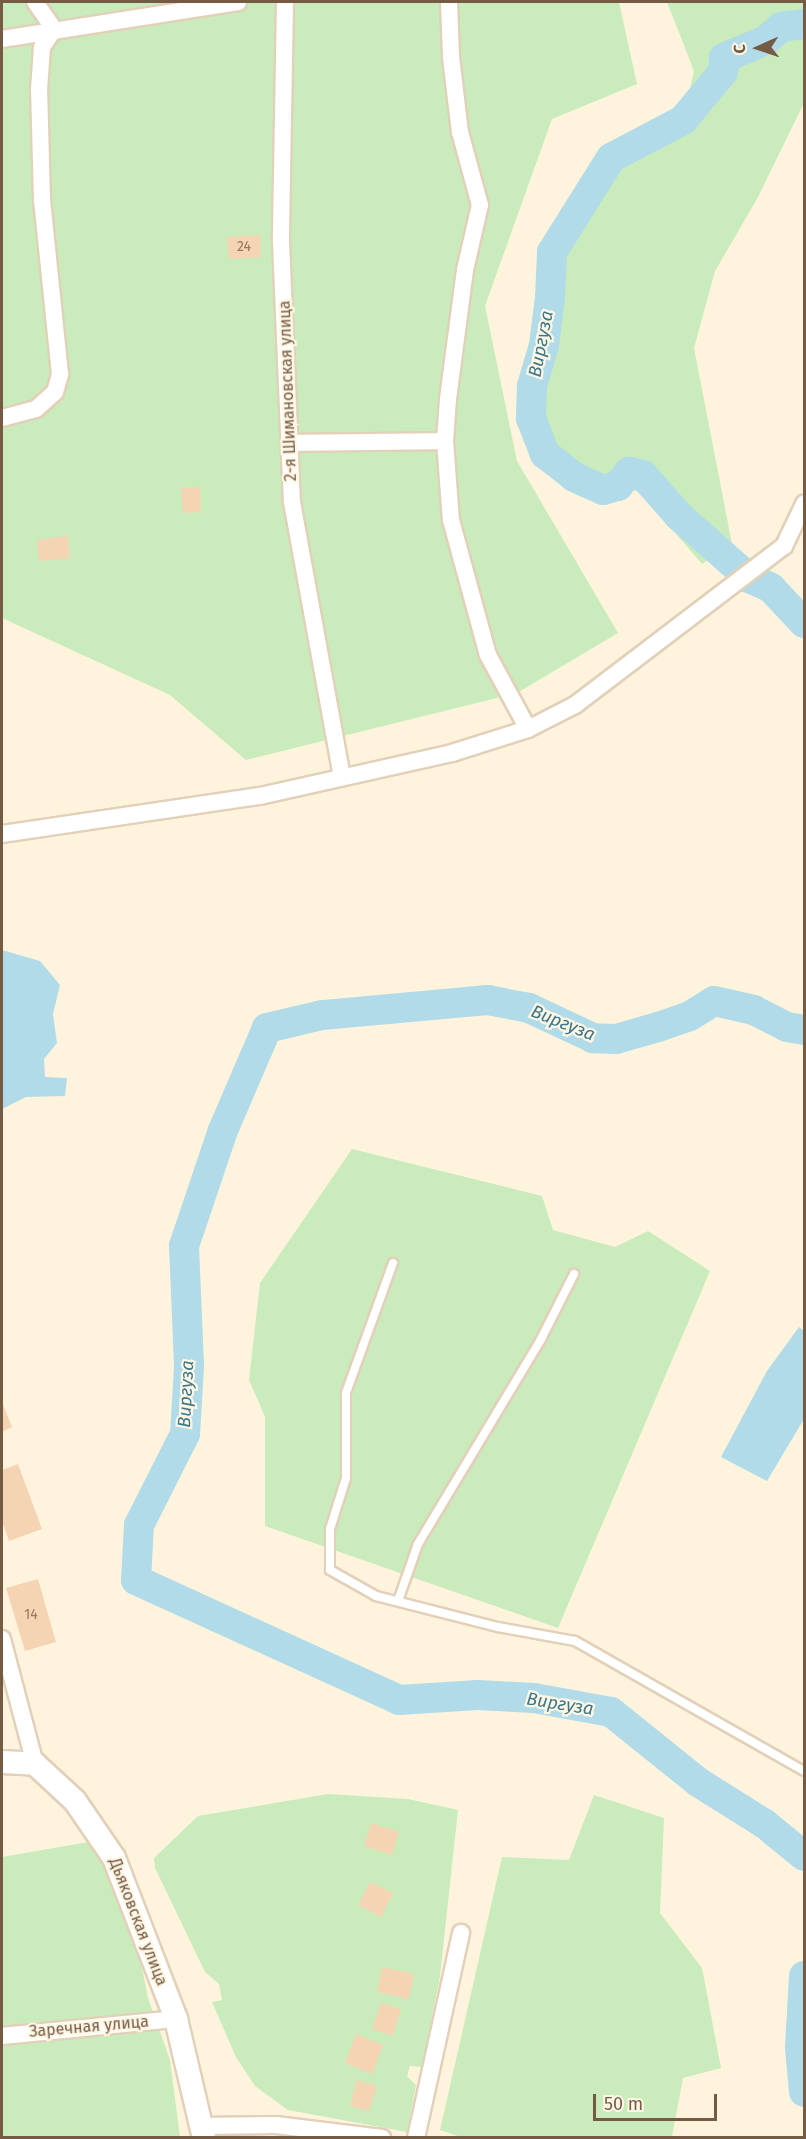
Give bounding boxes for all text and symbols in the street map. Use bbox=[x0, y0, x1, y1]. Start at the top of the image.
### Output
north arrow bbox=[728, 18, 788, 78]
text: С bbox=[730, 44, 749, 54]
house number: 24 bbox=[237, 239, 251, 255]
street label: 2-я Шимановская улица bbox=[275, 300, 301, 482]
water label: Виргуза bbox=[524, 309, 558, 379]
water label: Виргуза bbox=[528, 1000, 598, 1046]
water label: Виргуза bbox=[173, 1360, 199, 1428]
house number: 14 bbox=[24, 1607, 38, 1623]
water label: Виргуза bbox=[525, 1688, 595, 1720]
street label: Дьяковская улица bbox=[105, 1855, 171, 1989]
street label: Заречная улица bbox=[28, 2012, 150, 2042]
scale bar bbox=[596, 2082, 720, 2120]
text: 50 m bbox=[604, 2093, 643, 2115]

